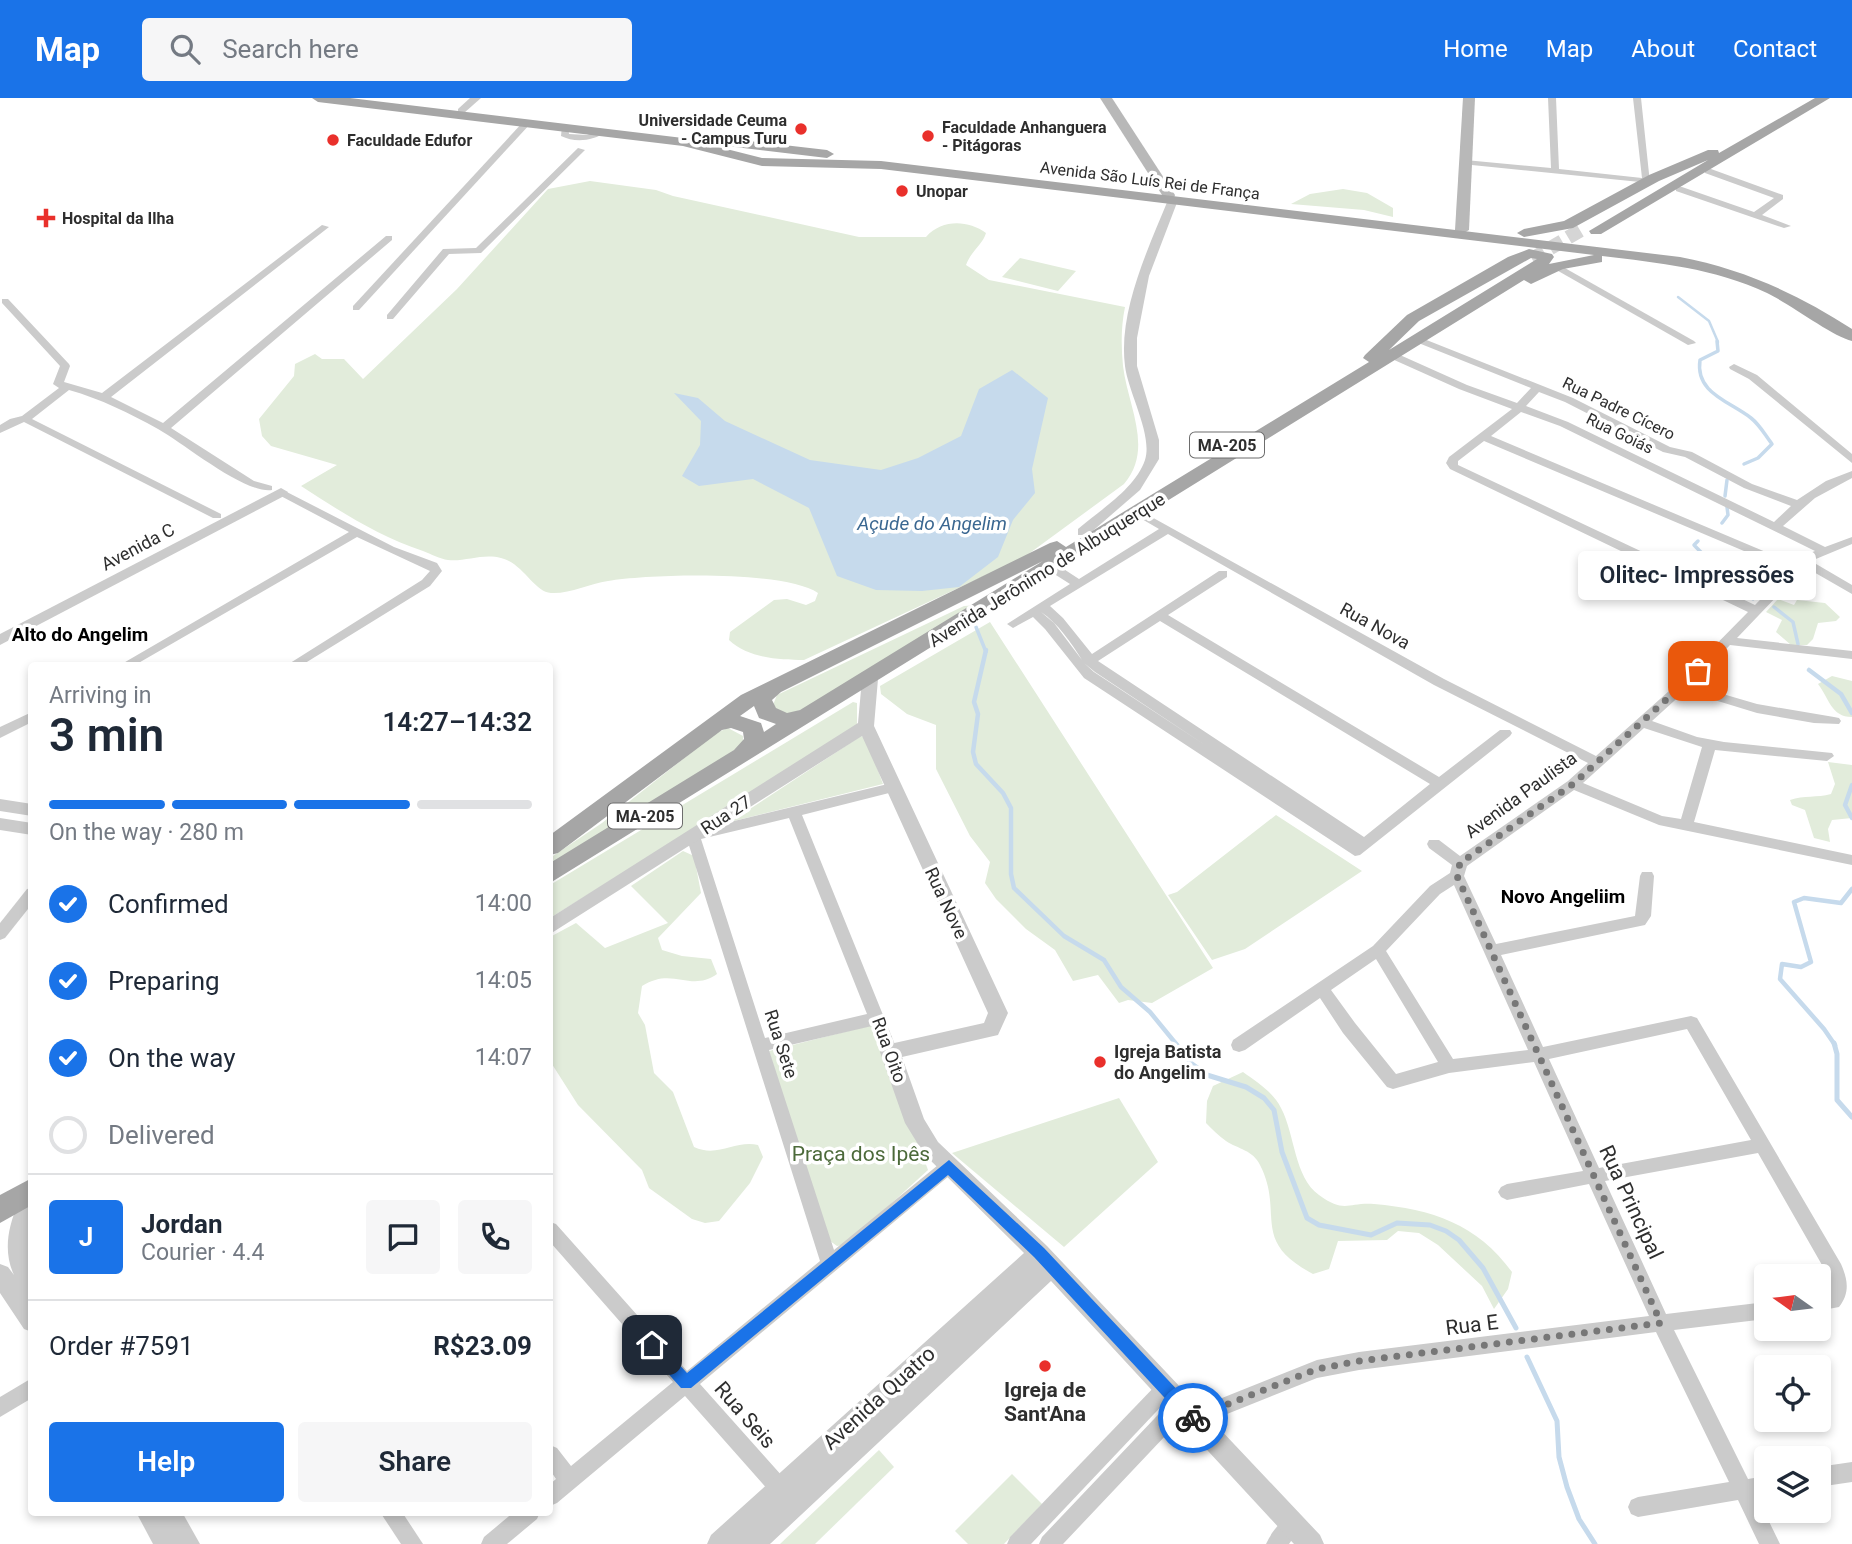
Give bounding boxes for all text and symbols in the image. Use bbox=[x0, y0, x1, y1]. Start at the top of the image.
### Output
search box bbox=[142, 18, 632, 81]
text: Map bbox=[35, 30, 100, 69]
icon: search bbox=[166, 30, 204, 68]
text: Search here bbox=[222, 34, 359, 64]
text: Home bbox=[1443, 35, 1508, 63]
text: Map bbox=[1546, 35, 1593, 63]
text: About bbox=[1631, 35, 1695, 63]
text: Contact bbox=[1733, 35, 1817, 63]
place label: Universidade Ceuma - Campus Turu bbox=[639, 111, 787, 148]
place label: Faculdade Anhanguera - Pitágoras bbox=[942, 118, 1107, 155]
marker: Universidade Ceuma - Campus Turu bbox=[793, 121, 809, 137]
marker: Faculdade Anhanguera - Pitágoras bbox=[920, 128, 936, 144]
place label: Faculdade Edufor bbox=[347, 131, 472, 150]
marker: Faculdade Edufor bbox=[325, 132, 341, 148]
street label: Avenida São Luís Rei de França bbox=[1039, 158, 1261, 203]
place label: Unopar bbox=[916, 182, 968, 201]
marker: Unopar bbox=[894, 183, 910, 199]
marker: Hospital da Ilha bbox=[36, 208, 56, 228]
place label: Hospital da Ilha bbox=[62, 209, 174, 228]
street label: Rua Padre Cícero bbox=[1560, 373, 1678, 444]
street label: Rua Goiás bbox=[1583, 409, 1656, 458]
road number: MA-205 bbox=[1190, 432, 1264, 458]
street label: Avenida Jerônimo de Albuquerque bbox=[925, 488, 1169, 651]
water label: Açude do Angelim bbox=[856, 512, 1007, 535]
street label: Avenida C bbox=[98, 519, 178, 575]
callout: Olitec- Impressões bbox=[1579, 552, 1817, 601]
text: Olitec- Impressões bbox=[1600, 562, 1794, 589]
street label: Rua Nova bbox=[1337, 598, 1414, 653]
district label: Alto do Angelim bbox=[12, 623, 148, 646]
pin bbox=[1668, 641, 1728, 701]
icon: bag bbox=[1679, 652, 1717, 690]
text: Arriving in bbox=[49, 682, 152, 709]
text: 14:27–14:32 bbox=[382, 707, 532, 737]
text: 3 min bbox=[49, 708, 164, 762]
street label: Avenida Paulista bbox=[1461, 747, 1581, 842]
street label: Rua 27 bbox=[697, 791, 755, 839]
road number: MA-205 bbox=[608, 804, 682, 828]
text: On the way · 280 m bbox=[49, 819, 244, 846]
street label: Rua Nove bbox=[921, 864, 972, 942]
icon: check bbox=[49, 885, 87, 923]
district label: Novo Angeliim bbox=[1501, 885, 1625, 908]
text: Confirmed bbox=[108, 889, 229, 919]
text: 14:00 bbox=[475, 890, 532, 917]
icon: check bbox=[49, 962, 87, 1000]
text: Preparing bbox=[108, 966, 220, 996]
text: 14:05 bbox=[475, 967, 532, 994]
street label: Rua Sete bbox=[761, 1007, 802, 1081]
street label: Rua Oito bbox=[868, 1014, 911, 1085]
icon: check bbox=[49, 1039, 87, 1077]
place label: Igreja Batista do Angelim bbox=[1114, 1041, 1222, 1083]
text: On the way bbox=[108, 1043, 236, 1073]
text: 14:07 bbox=[475, 1044, 532, 1071]
marker: Igreja Batista do Angelim bbox=[1092, 1054, 1108, 1070]
text: Delivered bbox=[108, 1120, 215, 1150]
street label: Rua Principal bbox=[1594, 1141, 1668, 1263]
park label: Praça dos Ipês bbox=[792, 1142, 930, 1166]
button: chat bbox=[366, 1200, 440, 1274]
button: phone bbox=[458, 1200, 532, 1274]
text: Jordan bbox=[141, 1209, 223, 1239]
text: J bbox=[79, 1222, 93, 1252]
text: Courier · 4.4 bbox=[141, 1239, 264, 1266]
north arrow bbox=[1754, 1264, 1830, 1340]
map controls bbox=[1754, 1264, 1831, 1523]
street label: Rua E bbox=[1444, 1310, 1500, 1340]
pin bbox=[622, 1315, 682, 1375]
icon: home bbox=[633, 1326, 671, 1364]
text: Order #7591 bbox=[49, 1331, 194, 1361]
text: R$23.09 bbox=[433, 1331, 532, 1361]
street label: Avenida Quatro bbox=[818, 1341, 940, 1455]
button: locate bbox=[1754, 1355, 1831, 1432]
marker: Igreja de Sant'Ana bbox=[1037, 1358, 1053, 1374]
street label: Rua Seis bbox=[709, 1377, 781, 1453]
place label: Igreja de Sant'Ana bbox=[1004, 1378, 1086, 1426]
courier bbox=[1158, 1383, 1228, 1453]
icon: bike bbox=[1174, 1399, 1212, 1437]
button: Help bbox=[49, 1422, 284, 1502]
button: Share bbox=[298, 1422, 532, 1502]
button: layers bbox=[1754, 1446, 1831, 1523]

